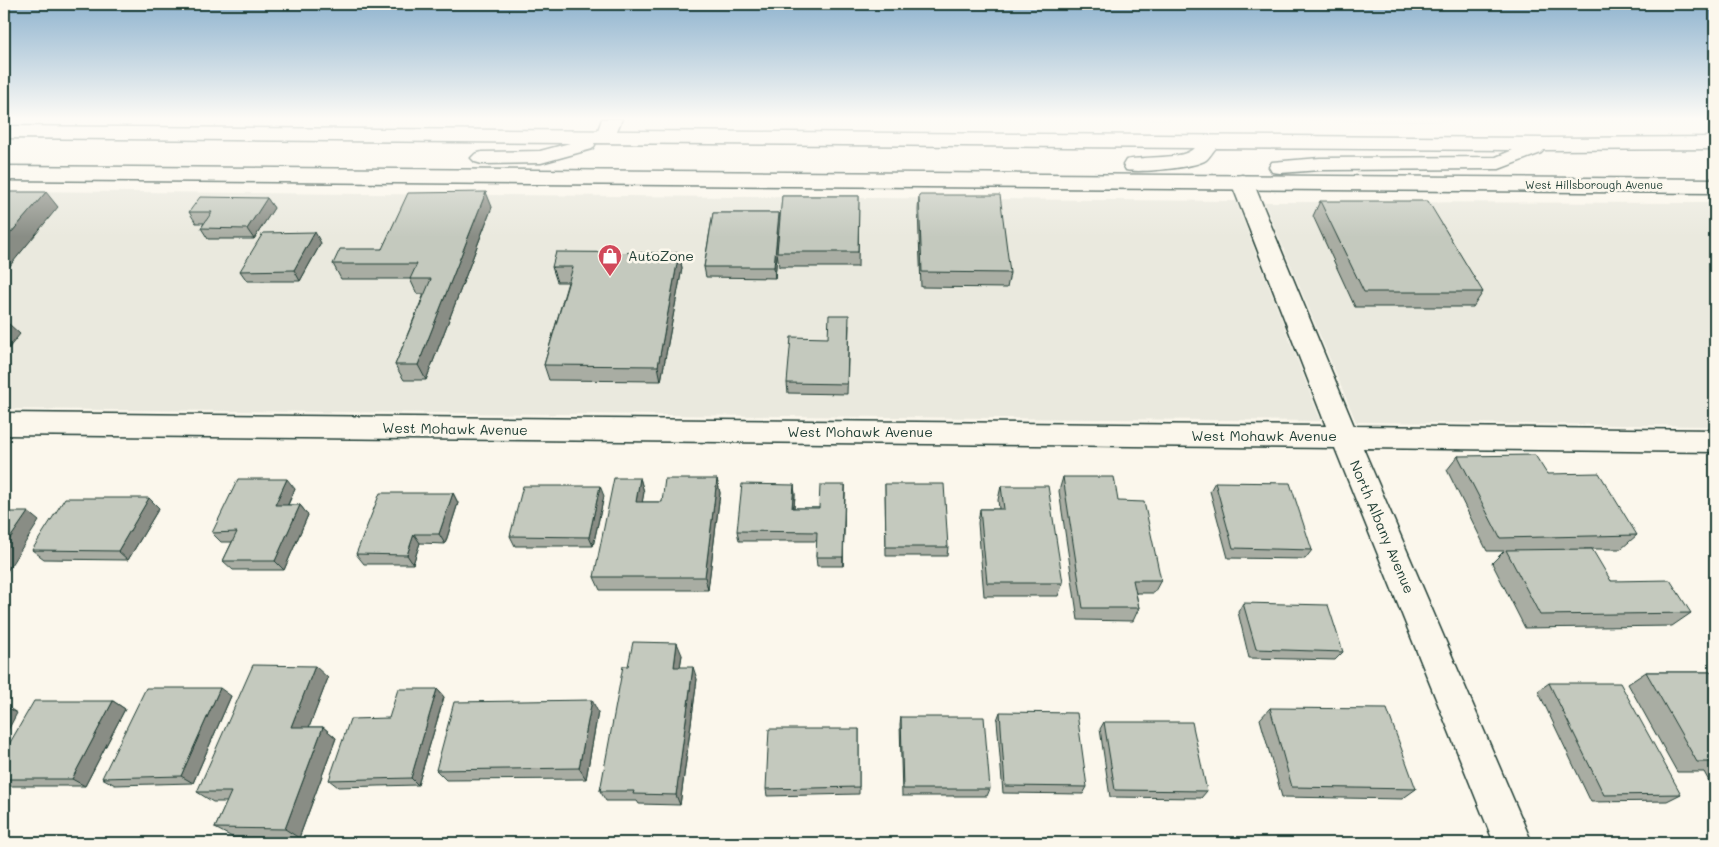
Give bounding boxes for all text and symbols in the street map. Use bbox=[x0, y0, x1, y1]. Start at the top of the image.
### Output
street label: West Hillsborough Avenue bbox=[1525, 177, 1663, 192]
shop icon: AutoZone bbox=[597, 243, 623, 277]
place label: AutoZone bbox=[628, 246, 694, 265]
street label: West Mohawk Avenue bbox=[382, 418, 528, 439]
street label: West Mohawk Avenue bbox=[787, 422, 933, 441]
street label: West Mohawk Avenue bbox=[1191, 426, 1337, 445]
street label: North Albany Avenue bbox=[1346, 457, 1419, 596]

